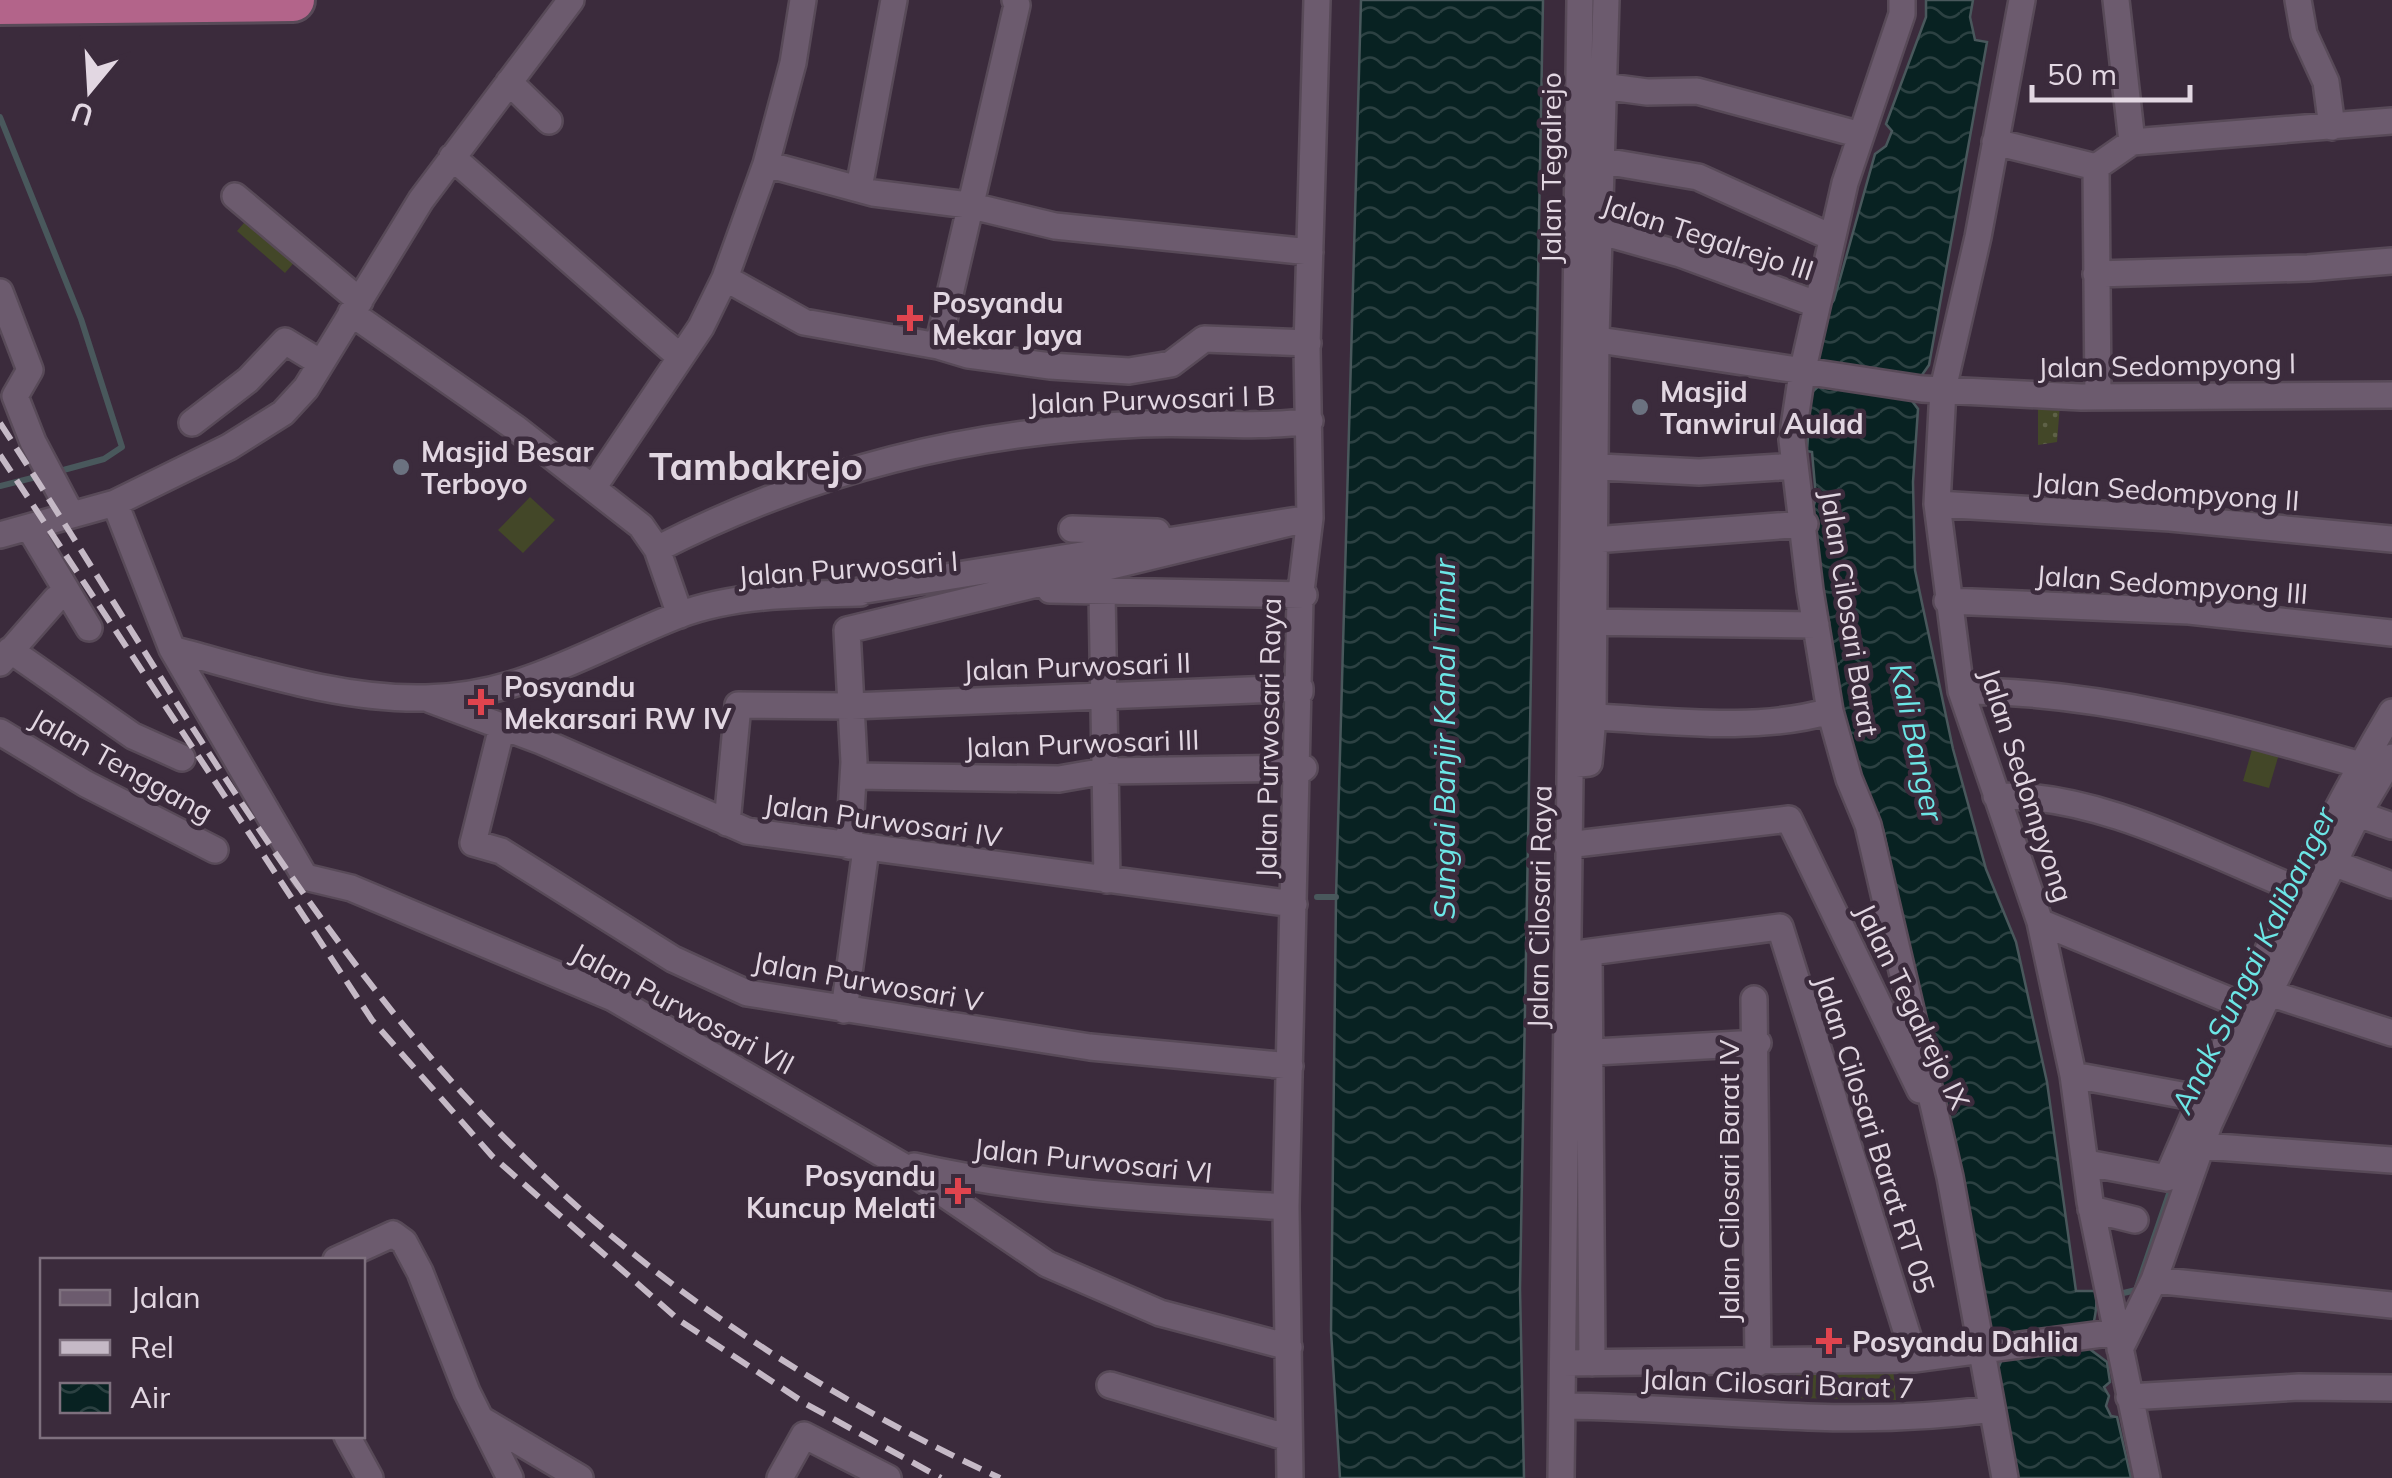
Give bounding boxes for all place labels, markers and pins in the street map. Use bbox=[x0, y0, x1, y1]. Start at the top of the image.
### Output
place label: Posyandu Mekar Jaya bbox=[932, 285, 1083, 352]
marker: Posyandu Mekar Jaya bbox=[897, 305, 923, 331]
place label: Masjid Tanwirul Aulad bbox=[1660, 374, 1864, 441]
marker: Masjid Tanwirul Aulad bbox=[1629, 396, 1651, 418]
place label: Masjid Besar Terboyo bbox=[421, 434, 593, 501]
marker: Masjid Besar Terboyo bbox=[390, 456, 412, 478]
place label: Posyandu Mekarsari RW IV bbox=[504, 669, 732, 736]
marker: Posyandu Mekarsari RW IV bbox=[468, 689, 494, 715]
place label: Posyandu Kuncup Melati bbox=[746, 1158, 936, 1225]
marker: Posyandu Kuncup Melati bbox=[945, 1178, 971, 1204]
place label: Posyandu Dahlia bbox=[1852, 1324, 2079, 1359]
marker: Posyandu Dahlia bbox=[1816, 1328, 1842, 1354]

